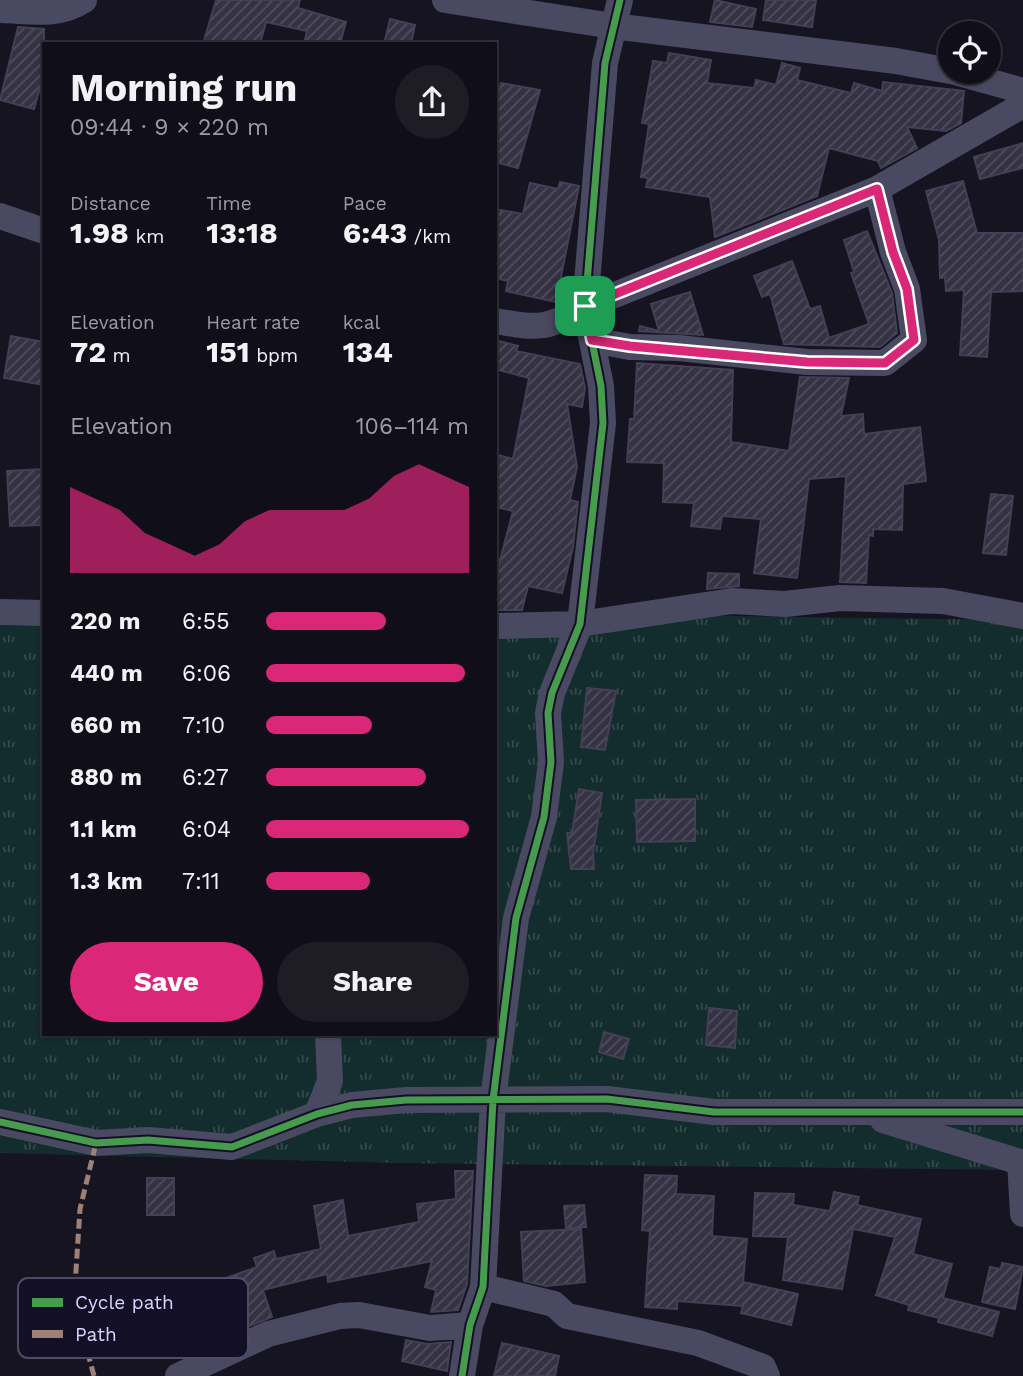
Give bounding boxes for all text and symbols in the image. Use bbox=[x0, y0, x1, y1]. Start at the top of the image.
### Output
map controls bbox=[938, 21, 1001, 84]
button: locate bbox=[938, 21, 1001, 84]
button: share bbox=[395, 65, 469, 139]
text: Morning run bbox=[70, 66, 297, 110]
text: 09:44 · 9 × 220 m bbox=[70, 114, 269, 141]
text: Distance bbox=[70, 192, 151, 215]
text: Time bbox=[206, 192, 252, 215]
text: Pace bbox=[343, 192, 387, 215]
text: 1.98 bbox=[70, 215, 129, 250]
text: 13:18 bbox=[206, 215, 278, 250]
text: 6:43 bbox=[343, 215, 407, 250]
text: km bbox=[129, 225, 164, 248]
text: /km bbox=[407, 225, 451, 248]
pin bbox=[555, 276, 615, 336]
icon: arrive bbox=[566, 287, 604, 325]
text: Elevation bbox=[70, 311, 155, 334]
text: Heart rate bbox=[206, 311, 300, 334]
text: kcal bbox=[343, 311, 380, 334]
text: 72 bbox=[70, 334, 106, 369]
text: 151 bbox=[206, 334, 250, 369]
text: 134 bbox=[343, 334, 393, 369]
text: m bbox=[106, 344, 131, 367]
text: bpm bbox=[250, 344, 298, 367]
text: Elevation bbox=[70, 413, 173, 440]
text: 106–114 m bbox=[356, 413, 469, 440]
text: 220 m bbox=[70, 608, 140, 635]
text: 6:55 bbox=[182, 608, 230, 635]
text: 440 m bbox=[70, 660, 143, 687]
text: 6:06 bbox=[182, 660, 231, 687]
text: 660 m bbox=[70, 712, 141, 739]
text: 7:10 bbox=[182, 712, 225, 739]
text: 880 m bbox=[70, 764, 142, 791]
text: 6:27 bbox=[182, 764, 229, 791]
text: 1.1 km bbox=[70, 816, 137, 843]
text: 6:04 bbox=[182, 816, 231, 843]
text: 1.3 km bbox=[70, 868, 143, 895]
text: 7:11 bbox=[182, 868, 220, 895]
button: Save bbox=[70, 942, 263, 1022]
button: Share bbox=[277, 942, 469, 1022]
legend bbox=[18, 1278, 248, 1358]
text: Cycle path bbox=[75, 1291, 174, 1314]
text: Path bbox=[75, 1323, 117, 1346]

